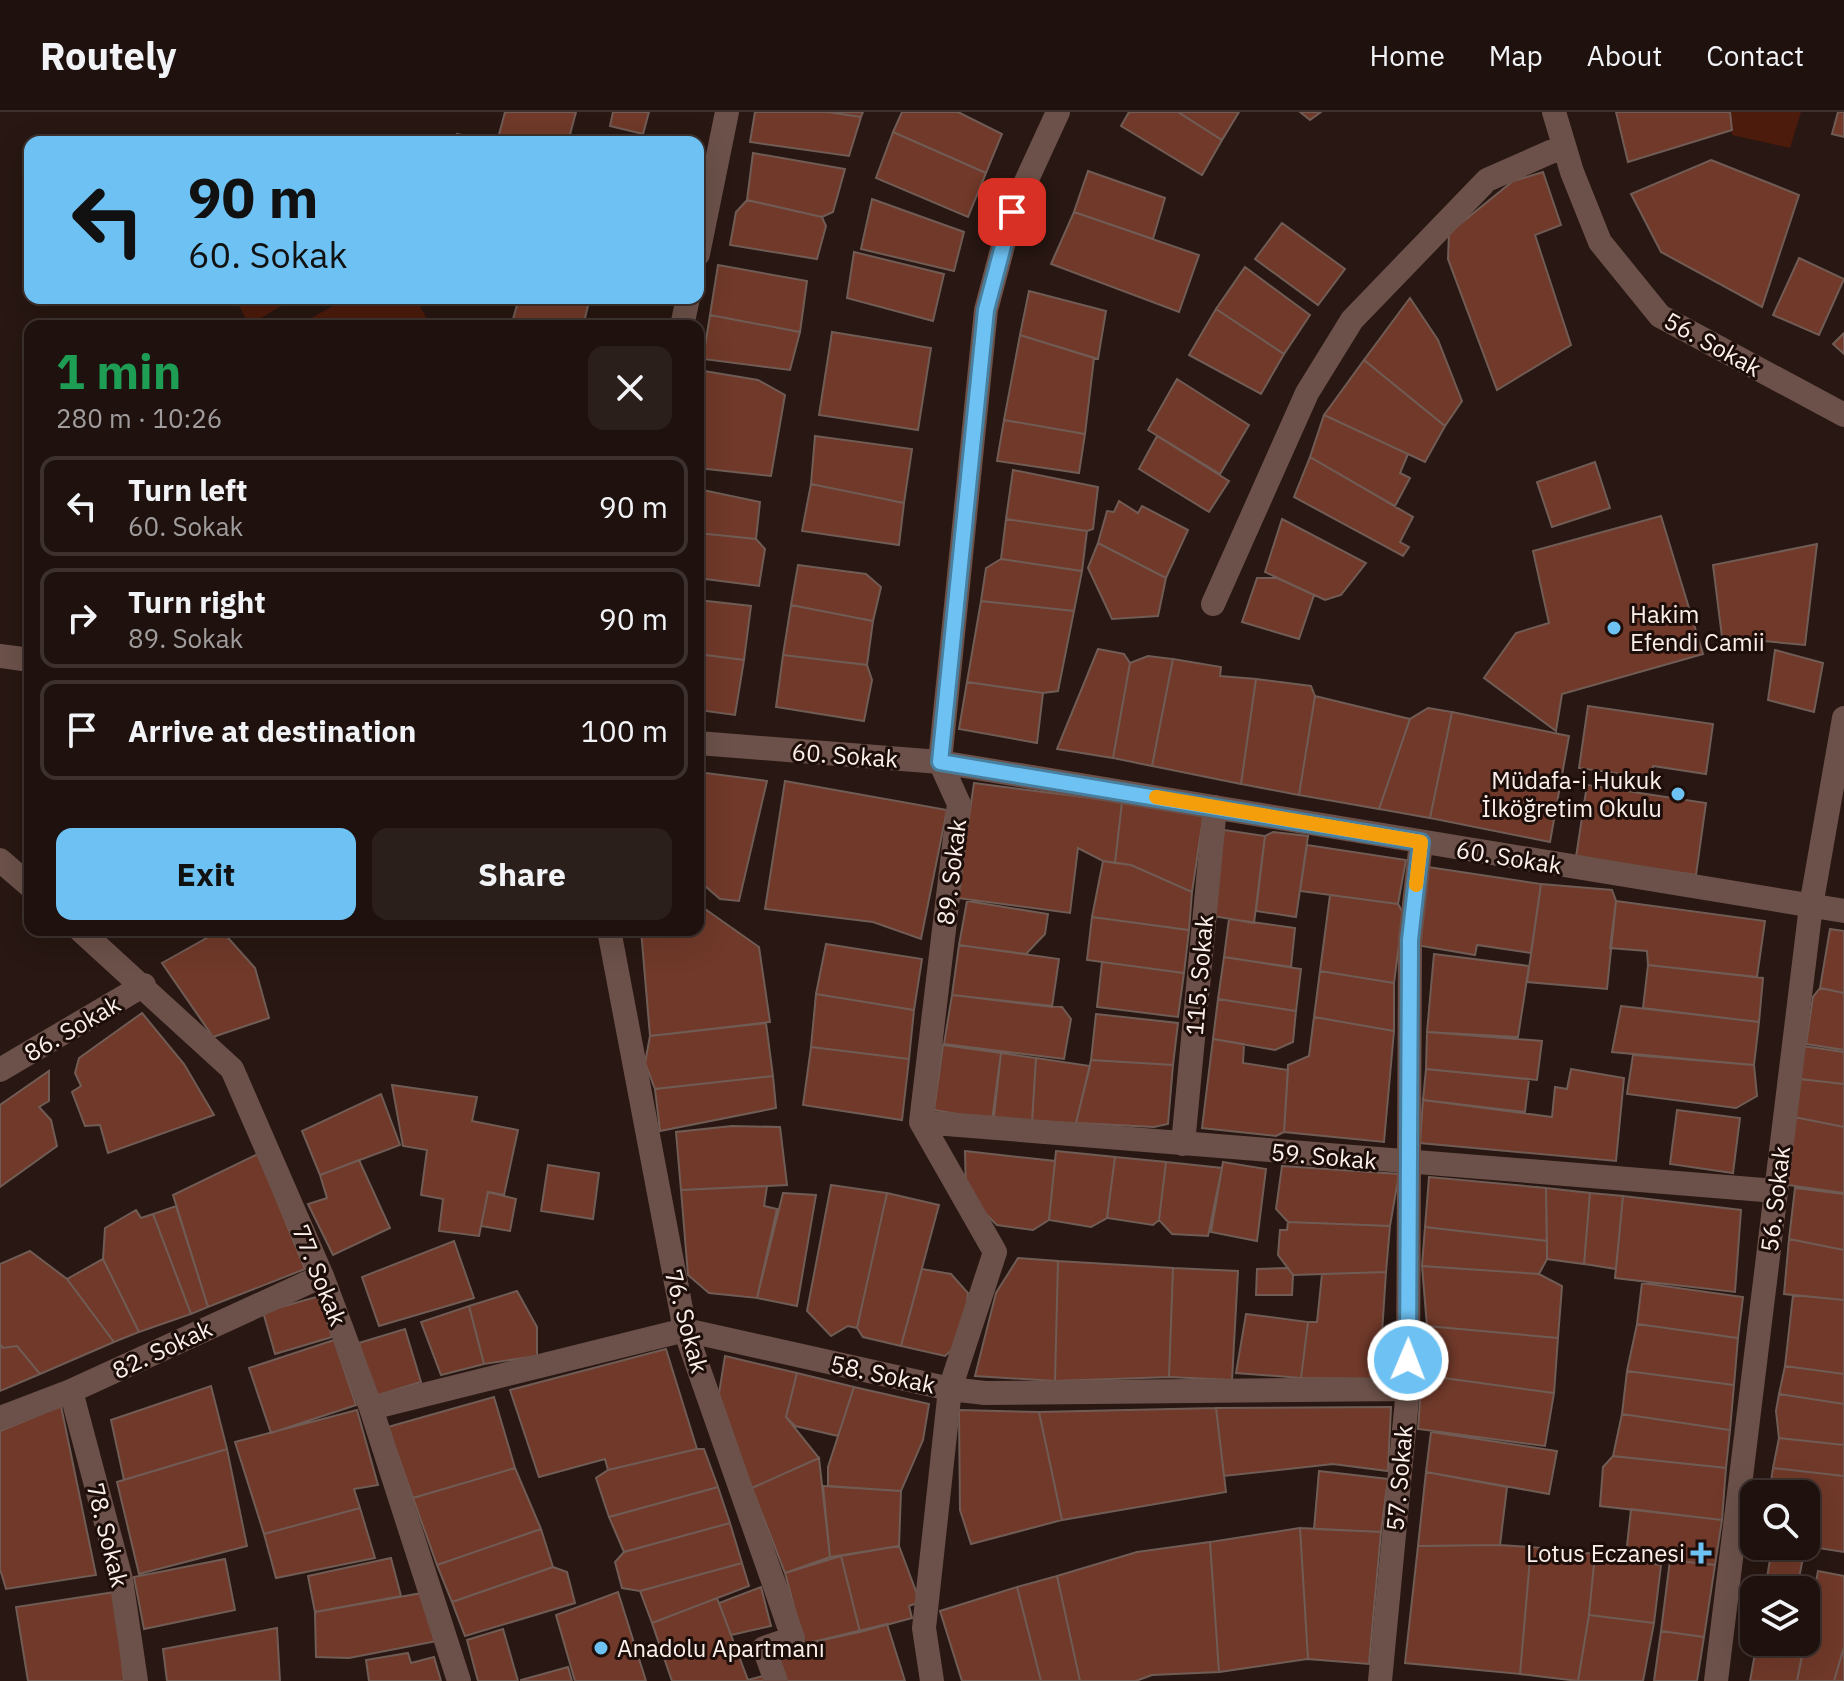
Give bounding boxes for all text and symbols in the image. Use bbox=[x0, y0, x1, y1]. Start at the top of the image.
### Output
text: Routely bbox=[40, 31, 176, 80]
text: Home bbox=[1369, 37, 1445, 74]
text: Map bbox=[1489, 37, 1543, 74]
text: About bbox=[1587, 37, 1662, 74]
text: Contact bbox=[1706, 37, 1804, 74]
text: 90 m bbox=[188, 161, 318, 233]
icon: left bbox=[56, 168, 160, 272]
pin bbox=[978, 178, 1046, 246]
icon: arrive bbox=[990, 190, 1034, 234]
text: 60. Sokak bbox=[188, 231, 348, 278]
street label: 56. Sokak bbox=[1659, 304, 1768, 384]
text: 1 min bbox=[56, 340, 181, 402]
button: close bbox=[588, 346, 672, 430]
text: 280 m · 10:26 bbox=[56, 401, 222, 435]
text: Turn left bbox=[128, 470, 247, 509]
icon: left bbox=[60, 484, 104, 528]
text: 90 m bbox=[599, 487, 668, 526]
text: 60. Sokak bbox=[128, 509, 243, 543]
text: Turn right bbox=[128, 582, 266, 621]
icon: right bbox=[60, 596, 104, 640]
place label: Hakim Efendi Camii bbox=[1630, 598, 1765, 658]
text: 90 m bbox=[599, 599, 668, 638]
marker: Hakim Efendi Camii bbox=[1605, 619, 1623, 637]
text: 89. Sokak bbox=[128, 621, 243, 655]
icon: arrive bbox=[60, 708, 104, 752]
text: Arrive at destination bbox=[128, 711, 416, 750]
text: 100 m bbox=[581, 711, 668, 750]
street label: 60. Sokak bbox=[791, 735, 900, 775]
place label: Müdafa-i Hukuk İlköğretim Okulu bbox=[1481, 764, 1662, 824]
marker: Müdafa-i Hukuk İlköğretim Okulu bbox=[1669, 785, 1687, 803]
street label: 89. Sokak bbox=[929, 817, 973, 927]
button: Exit bbox=[56, 828, 356, 920]
button: Share bbox=[372, 828, 672, 920]
street label: 60. Sokak bbox=[1454, 833, 1564, 881]
street label: 115. Sokak bbox=[1178, 913, 1220, 1037]
street label: 86. Sokak bbox=[18, 987, 126, 1068]
street label: 59. Sokak bbox=[1270, 1135, 1379, 1177]
street label: 56. Sokak bbox=[1753, 1144, 1797, 1254]
street label: 77. Sokak bbox=[285, 1220, 355, 1331]
street label: 76. Sokak bbox=[658, 1265, 716, 1377]
street label: 82. Sokak bbox=[107, 1312, 217, 1386]
position arrow bbox=[1366, 1318, 1450, 1402]
street label: 58. Sokak bbox=[828, 1347, 939, 1401]
street label: 57. Sokak bbox=[1378, 1423, 1420, 1532]
street label: 78. Sokak bbox=[80, 1480, 136, 1591]
map controls bbox=[1740, 1480, 1820, 1656]
button: search bbox=[1740, 1480, 1820, 1560]
place label: Lotus Eczanesi bbox=[1526, 1537, 1685, 1569]
marker: Lotus Eczanesi bbox=[1692, 1544, 1710, 1562]
button: layers bbox=[1740, 1576, 1820, 1656]
place label: Anadolu Apartmanı bbox=[617, 1632, 825, 1664]
marker: Anadolu Apartmanı bbox=[592, 1639, 610, 1657]

